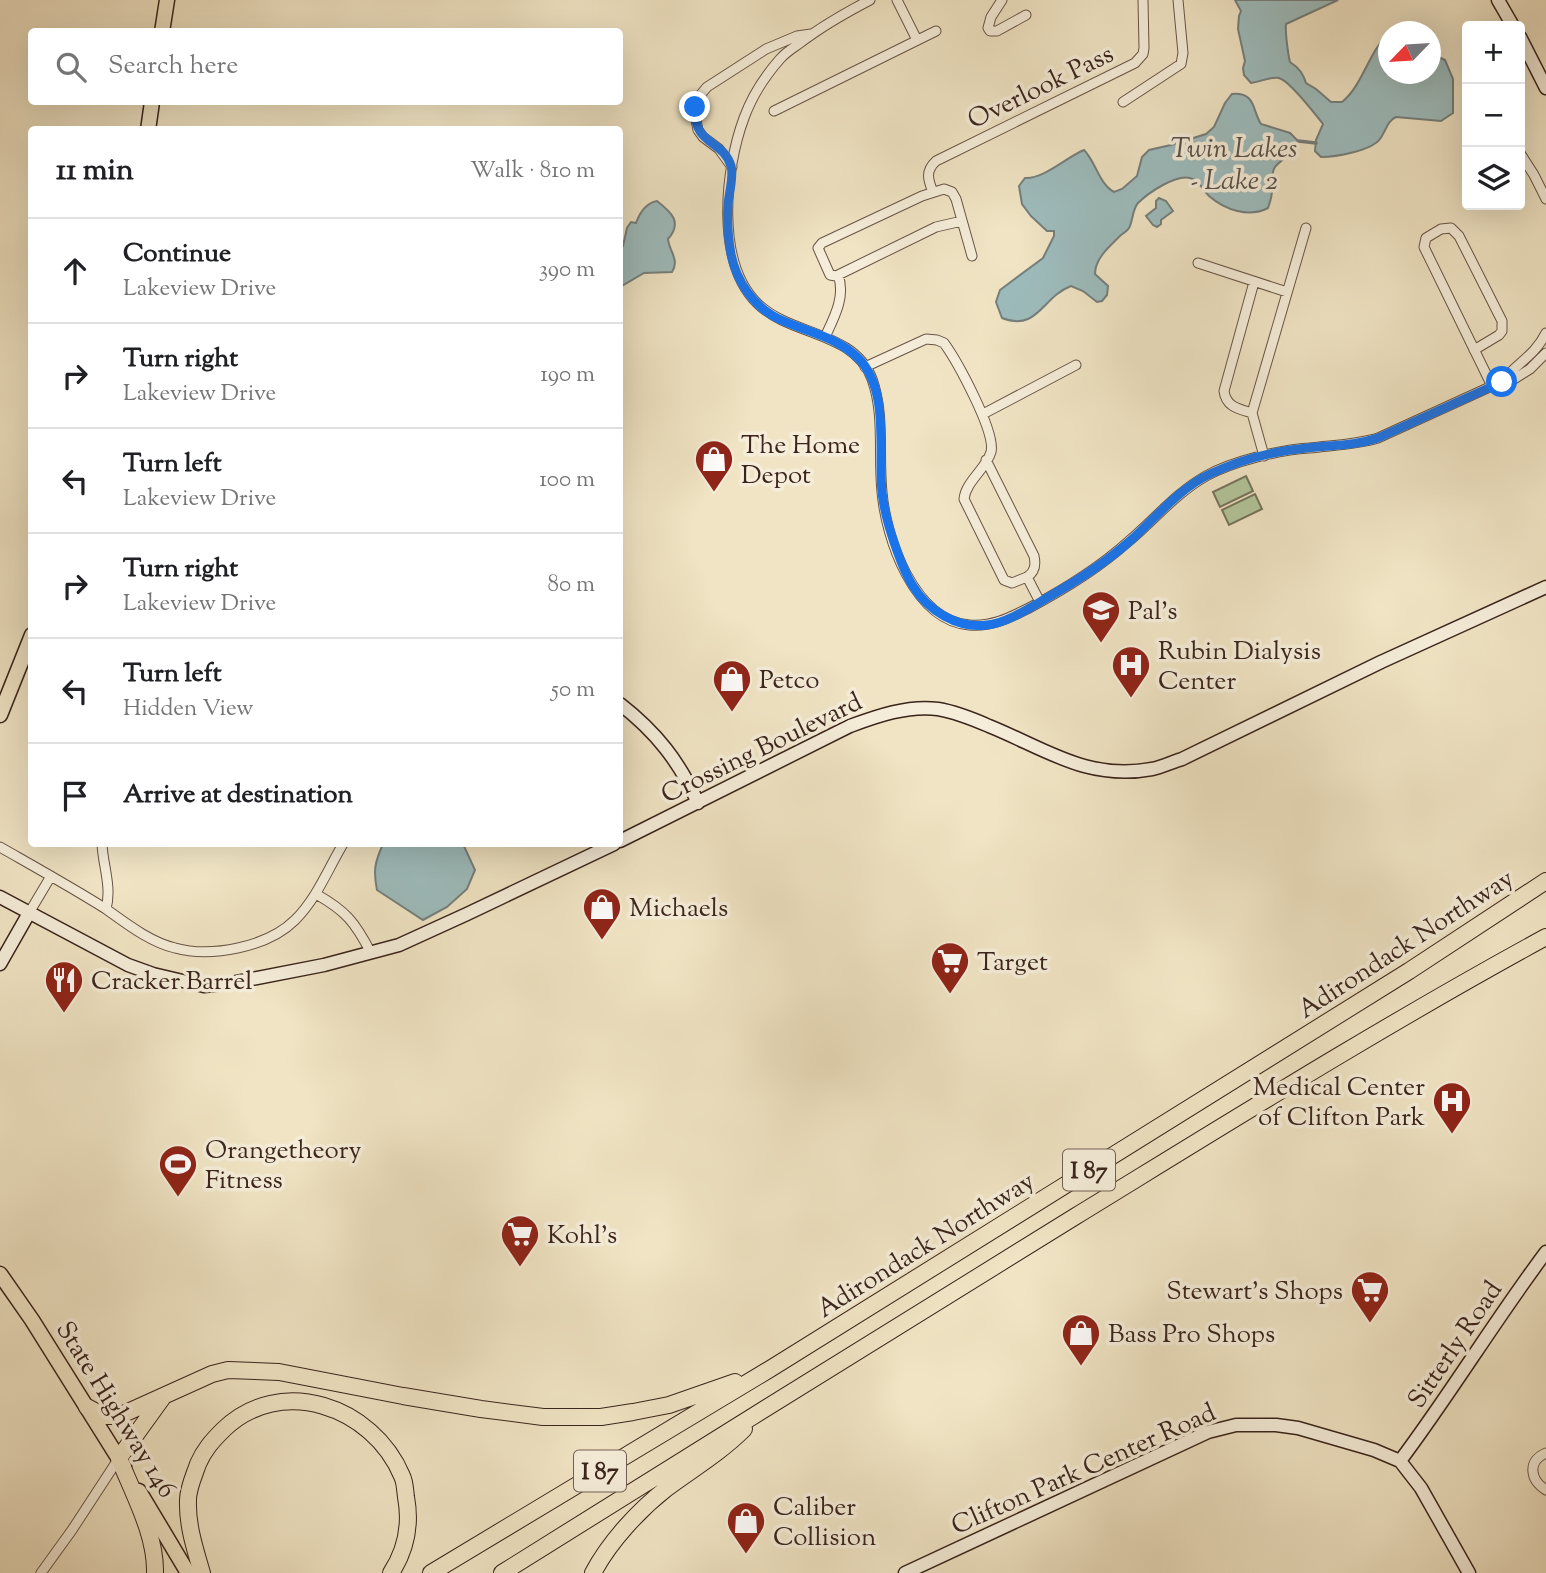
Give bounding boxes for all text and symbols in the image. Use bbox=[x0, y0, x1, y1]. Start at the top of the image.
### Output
north arrow bbox=[1378, 21, 1441, 84]
map controls bbox=[1462, 21, 1525, 210]
button: + bbox=[1462, 21, 1525, 84]
search box bbox=[28, 28, 623, 105]
street label: Overlook Pass bbox=[962, 37, 1120, 140]
icon: search bbox=[52, 48, 90, 86]
text: Search here bbox=[108, 48, 238, 85]
button: − bbox=[1462, 84, 1525, 147]
route end bbox=[679, 91, 710, 122]
water label: Twin Lakes - Lake 2 bbox=[1171, 130, 1297, 202]
button: layers bbox=[1462, 147, 1525, 210]
text: 11 min bbox=[56, 150, 134, 193]
text: Walk · 810 m bbox=[470, 155, 595, 188]
text: Continue bbox=[123, 236, 231, 273]
icon: ahead bbox=[56, 252, 94, 290]
text: 390 m bbox=[539, 254, 595, 287]
text: Lakeview Drive bbox=[123, 273, 276, 306]
text: Turn right bbox=[123, 341, 238, 378]
icon: right bbox=[56, 357, 94, 395]
text: 190 m bbox=[540, 359, 595, 392]
route start bbox=[1486, 366, 1517, 397]
text: Lakeview Drive bbox=[123, 378, 276, 411]
place label: The Home Depot bbox=[741, 428, 860, 495]
shop icon: The Home Depot bbox=[693, 438, 735, 493]
text: Turn left bbox=[123, 446, 222, 483]
icon: left bbox=[56, 462, 94, 500]
text: 100 m bbox=[539, 464, 595, 497]
text: Lakeview Drive bbox=[123, 483, 276, 516]
text: Turn right bbox=[123, 551, 238, 588]
icon: right bbox=[56, 567, 94, 605]
text: 80 m bbox=[547, 569, 595, 602]
text: Lakeview Drive bbox=[123, 588, 276, 621]
school or university icon: Pal's bbox=[1080, 589, 1122, 644]
place label: Pal's bbox=[1128, 594, 1178, 631]
place label: Rubin Dialysis Center bbox=[1158, 634, 1321, 701]
hospital icon: Rubin Dialysis Center bbox=[1110, 644, 1152, 699]
text: Turn left bbox=[123, 656, 222, 693]
shop icon: Petco bbox=[711, 658, 753, 713]
place label: Petco bbox=[759, 663, 819, 700]
icon: left bbox=[56, 672, 94, 710]
text: 50 m bbox=[551, 674, 595, 707]
street label: Crossing Boulevard bbox=[655, 684, 869, 814]
text: Hidden View bbox=[123, 693, 254, 726]
icon: arrive bbox=[56, 777, 94, 815]
text: Arrive at destination bbox=[123, 777, 353, 814]
street label: Adirondack Northway bbox=[1291, 861, 1522, 1029]
shop icon: Michaels bbox=[581, 886, 623, 941]
place label: Michaels bbox=[629, 891, 728, 928]
supermarket icon: Target bbox=[929, 940, 971, 995]
place label: Target bbox=[977, 945, 1048, 982]
restaurant icon: Cracker Barrel bbox=[43, 959, 85, 1014]
place label: Cracker Barrel bbox=[91, 964, 252, 1001]
place label: Medical Center of Clifton Park bbox=[1253, 1070, 1425, 1137]
hospital icon: Medical Center of Clifton Park bbox=[1431, 1080, 1473, 1135]
place label: Orangetheory Fitness bbox=[205, 1133, 362, 1200]
sports icon: Orangetheory Fitness bbox=[157, 1143, 199, 1198]
road number: I 87 bbox=[1063, 1150, 1115, 1190]
street label: Adirondack Northway bbox=[810, 1164, 1043, 1328]
supermarket icon: Kohl's bbox=[499, 1213, 541, 1268]
place label: Kohl's bbox=[547, 1218, 617, 1255]
supermarket icon: Stewart's Shops bbox=[1349, 1269, 1391, 1324]
place label: Stewart's Shops bbox=[1166, 1274, 1343, 1311]
street label: Sitterly Road bbox=[1400, 1274, 1512, 1416]
shop icon: Bass Pro Shops bbox=[1060, 1312, 1102, 1367]
street label: State Highway 146 bbox=[46, 1315, 184, 1506]
place label: Bass Pro Shops bbox=[1108, 1317, 1275, 1354]
street label: Clifton Park Center Road bbox=[946, 1395, 1222, 1545]
road number: I 87 bbox=[574, 1450, 626, 1492]
place label: Caliber Collision bbox=[773, 1490, 876, 1557]
shop icon: Caliber Collision bbox=[725, 1500, 767, 1555]

